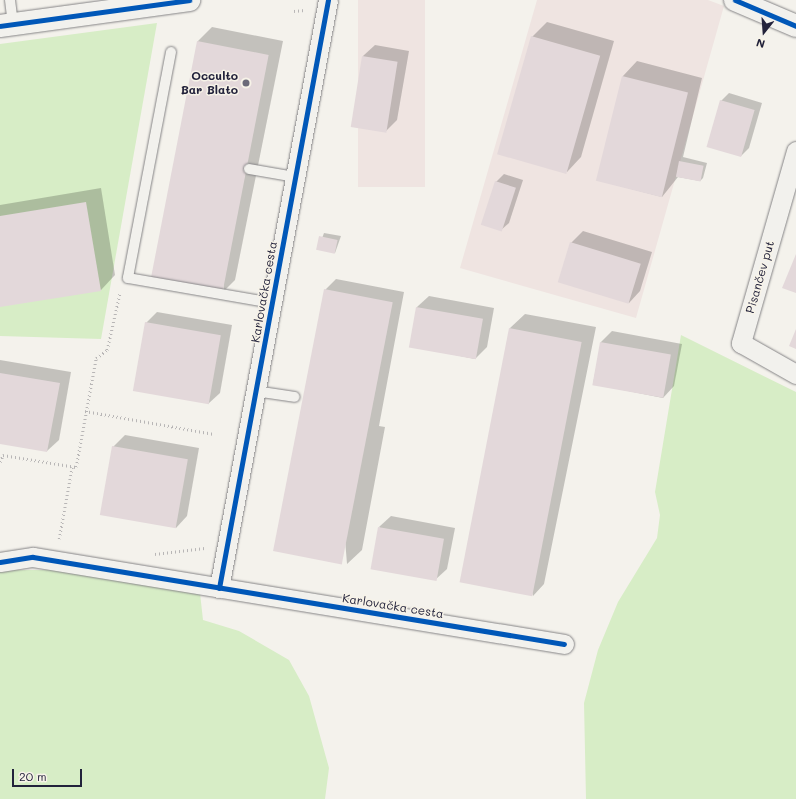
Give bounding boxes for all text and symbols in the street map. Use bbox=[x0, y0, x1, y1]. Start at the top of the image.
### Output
north arrow bbox=[744, 12, 784, 52]
text: N bbox=[754, 36, 767, 52]
place label: Occulto Bar Blato bbox=[181, 69, 238, 97]
marker: Occulto Bar Blato bbox=[241, 78, 251, 88]
street label: Pisančev put bbox=[743, 239, 777, 315]
street label: Karlovačka cesta bbox=[248, 240, 280, 344]
street label: Karlovačka cesta bbox=[341, 591, 445, 621]
scale bar bbox=[14, 761, 84, 787]
text: 20 m bbox=[19, 768, 47, 784]

